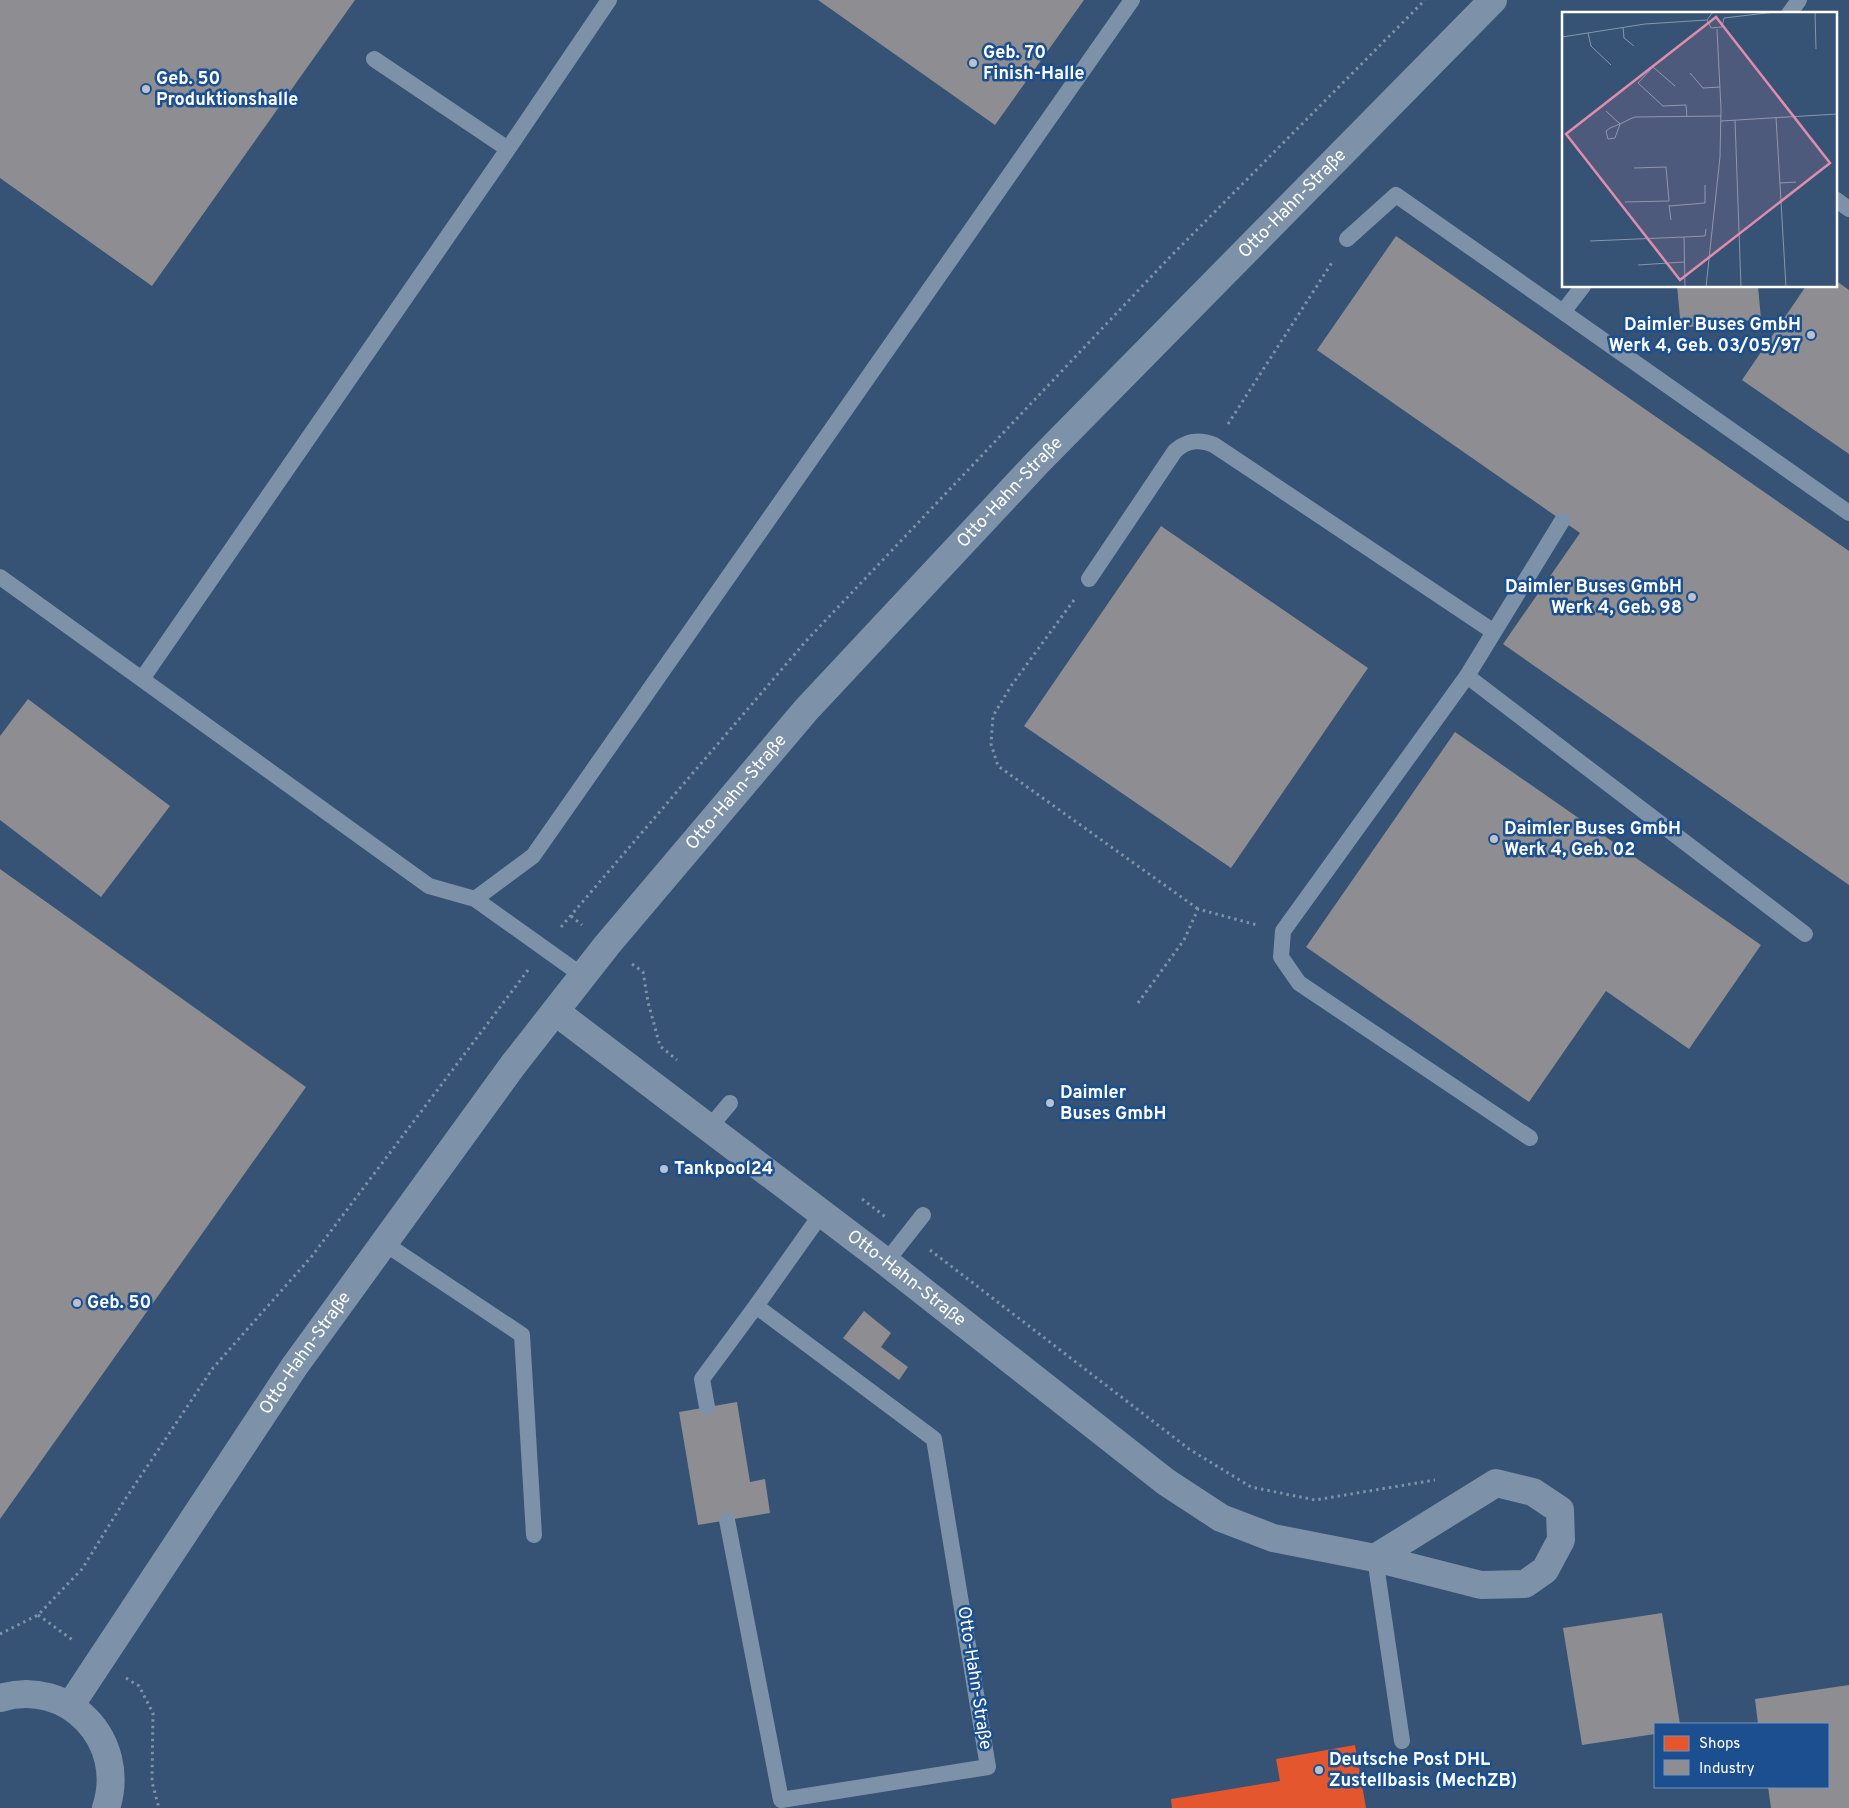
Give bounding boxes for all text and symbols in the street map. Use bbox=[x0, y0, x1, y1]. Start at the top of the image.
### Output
inset map bbox=[1562, 12, 1836, 288]
place label: Geb. 70 Finish-Halle bbox=[983, 42, 1085, 86]
marker: Geb. 70 Finish-Halle bbox=[967, 57, 979, 69]
place label: Geb. 50 Produktionshalle bbox=[156, 68, 298, 112]
marker: Geb. 50 Produktionshalle bbox=[140, 83, 152, 95]
street label: Otto-Hahn-Straße bbox=[1233, 144, 1352, 263]
place label: Daimler Buses GmbH Werk 4, Geb. 03/05/97 bbox=[1609, 314, 1801, 358]
marker: Daimler Buses GmbH Werk 4, Geb. 03/05/97 bbox=[1805, 329, 1817, 341]
street label: Otto-Hahn-Straße bbox=[952, 432, 1068, 553]
place label: Daimler Buses GmbH Werk 4, Geb. 98 bbox=[1505, 576, 1682, 620]
marker: Daimler Buses GmbH Werk 4, Geb. 98 bbox=[1686, 591, 1698, 603]
street label: Otto-Hahn-Straße bbox=[681, 729, 792, 855]
place label: Daimler Buses GmbH Werk 4, Geb. 02 bbox=[1504, 818, 1681, 862]
marker: Daimler Buses GmbH Werk 4, Geb. 02 bbox=[1488, 833, 1500, 845]
place label: Daimler Buses GmbH bbox=[1060, 1082, 1166, 1126]
marker: Daimler Buses GmbH bbox=[1044, 1097, 1056, 1109]
place label: Tankpool24 bbox=[674, 1158, 773, 1181]
marker: Tankpool24 bbox=[658, 1163, 670, 1175]
street label: Otto-Hahn-Straße bbox=[842, 1225, 971, 1332]
street label: Otto-Hahn-Straße bbox=[254, 1287, 356, 1419]
place label: Geb. 50 bbox=[87, 1292, 151, 1315]
marker: Geb. 50 bbox=[71, 1297, 83, 1309]
street label: Otto-Hahn-Straße bbox=[951, 1605, 997, 1751]
legend bbox=[1654, 1723, 1829, 1788]
text: Shops bbox=[1699, 1735, 1740, 1754]
place label: Deutsche Post DHL Zustellbasis (MechZB) bbox=[1329, 1749, 1517, 1793]
text: Industry bbox=[1699, 1760, 1755, 1779]
marker: Deutsche Post DHL Zustellbasis (MechZB) bbox=[1313, 1764, 1325, 1776]

